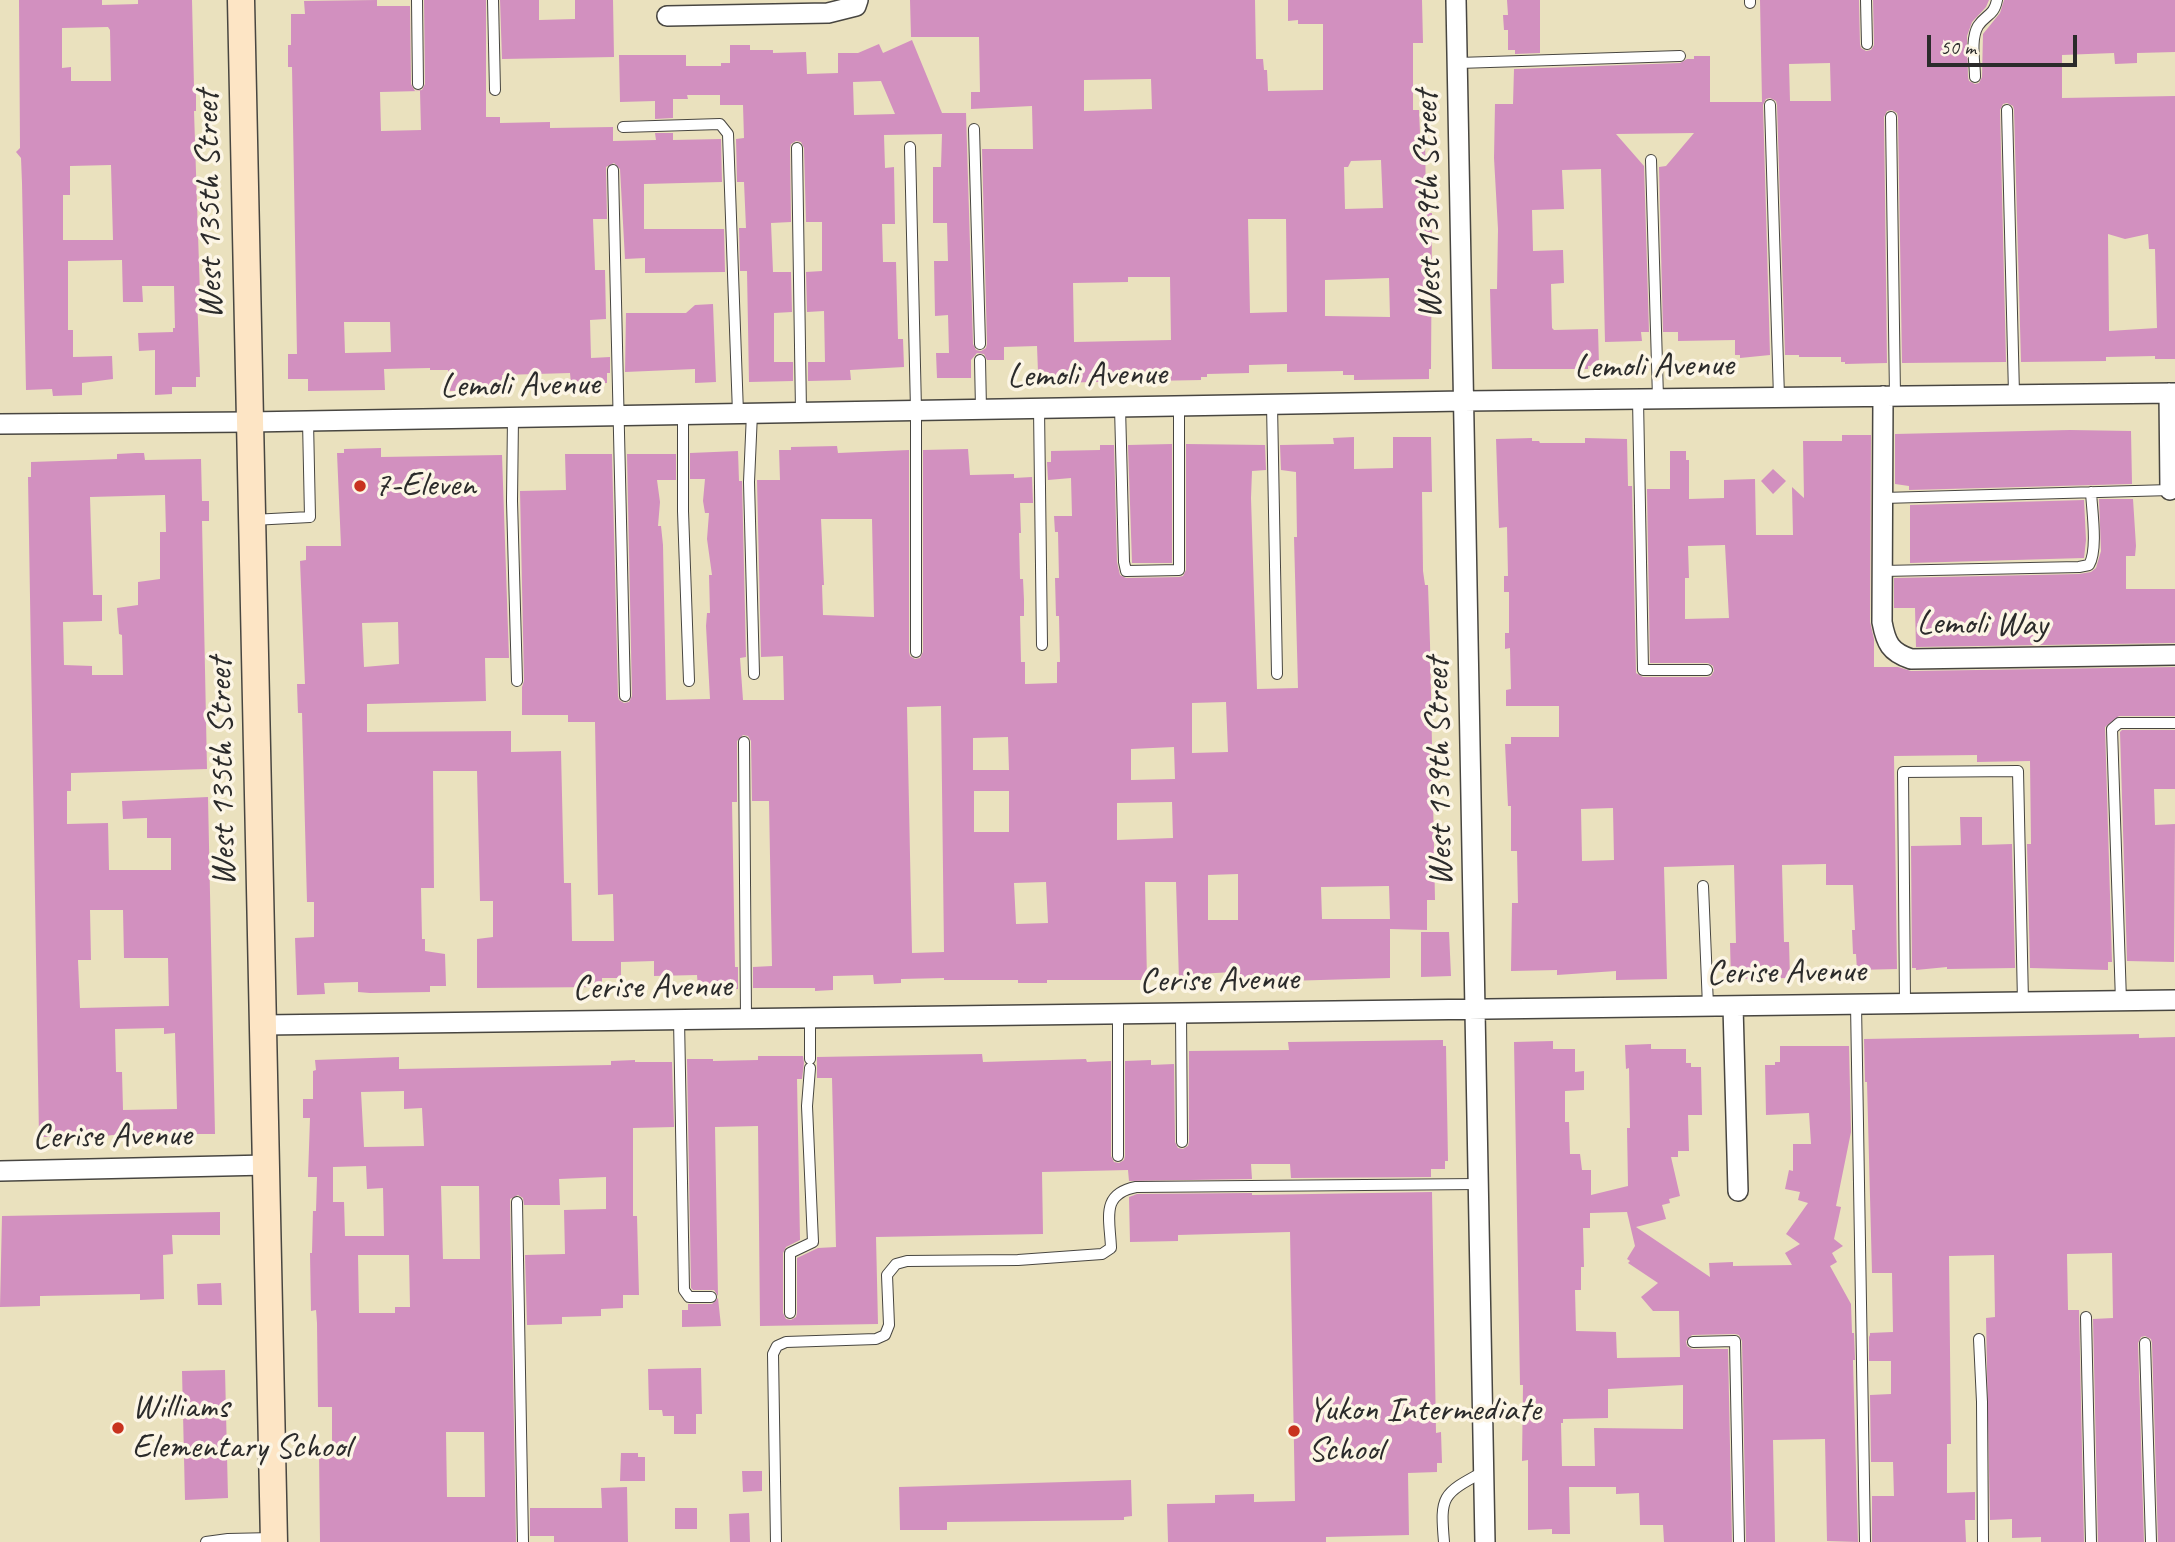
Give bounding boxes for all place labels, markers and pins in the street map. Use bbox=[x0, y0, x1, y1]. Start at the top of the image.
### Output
place label: 7-Eleven bbox=[374, 465, 476, 507]
marker: 7-Eleven bbox=[352, 478, 368, 494]
place label: Williams Elementary School bbox=[132, 1387, 351, 1469]
place label: Yukon Intermediate School bbox=[1308, 1390, 1541, 1472]
marker: Williams Elementary School bbox=[110, 1420, 126, 1436]
marker: Yukon Intermediate School bbox=[1286, 1423, 1302, 1439]

